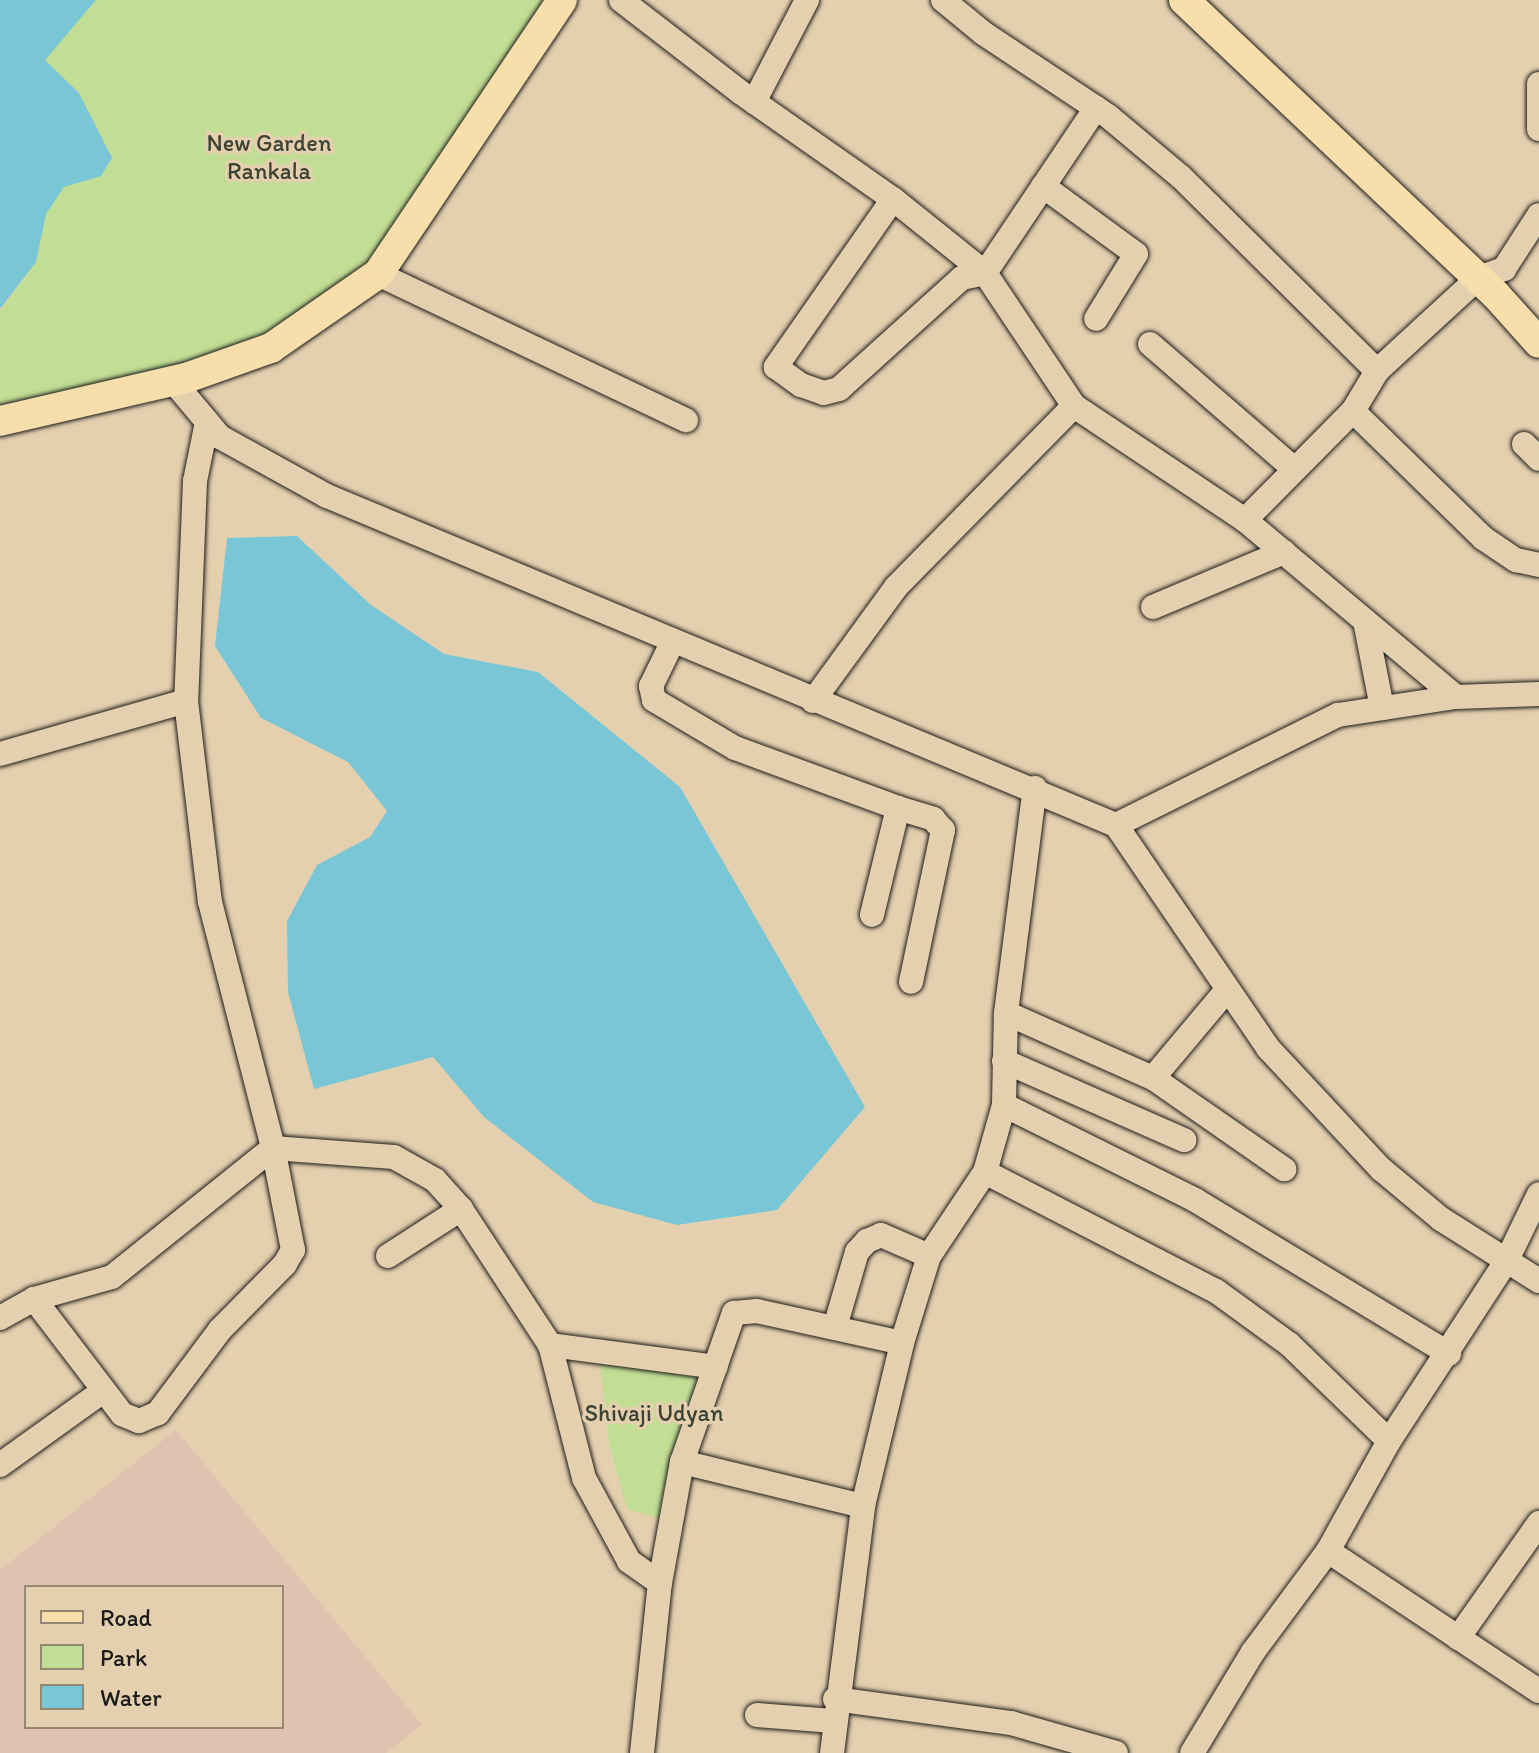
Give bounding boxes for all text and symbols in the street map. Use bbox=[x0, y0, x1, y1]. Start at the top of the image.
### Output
park label: New Garden Rankala bbox=[206, 129, 332, 185]
park label: Shivaji Udyan bbox=[584, 1399, 724, 1427]
legend bbox=[24, 1585, 284, 1729]
text: Road bbox=[100, 1603, 152, 1632]
text: Park bbox=[100, 1643, 147, 1672]
text: Water bbox=[100, 1683, 162, 1712]

